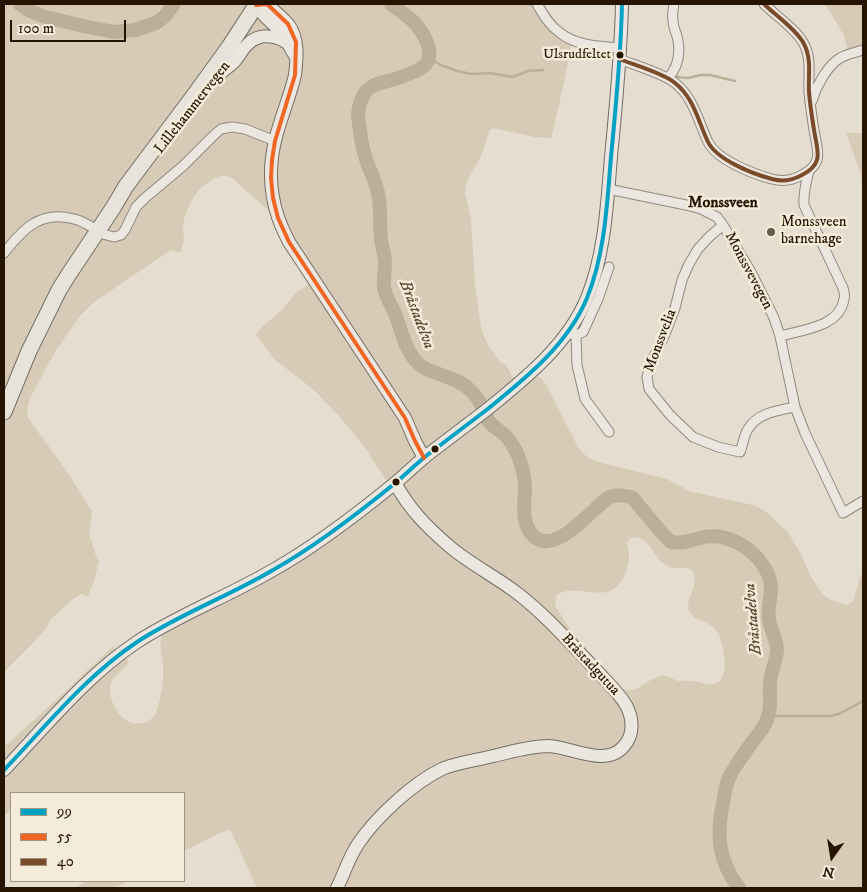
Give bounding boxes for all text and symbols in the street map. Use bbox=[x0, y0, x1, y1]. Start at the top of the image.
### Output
scale bar bbox=[12, 10, 129, 42]
text: 100 m bbox=[18, 19, 54, 38]
place label: Ulsrudfeltet bbox=[543, 47, 611, 63]
marker: Ulsrudfeltet bbox=[615, 50, 625, 60]
street label: Lillehammervegen bbox=[151, 58, 235, 158]
district label: Monssveen bbox=[688, 194, 758, 214]
place label: Monssveen barnehage bbox=[781, 214, 846, 249]
marker: Monssveen barnehage bbox=[765, 226, 777, 238]
street label: Monssvevegen bbox=[720, 229, 776, 313]
water label: Bråstadelva bbox=[394, 278, 438, 352]
street label: Monssvelia bbox=[641, 307, 681, 375]
unlabelled marker bbox=[430, 444, 440, 454]
unlabelled marker bbox=[391, 477, 401, 487]
water label: Bråstadelva bbox=[741, 582, 767, 656]
street label: Bråstadgutua bbox=[557, 630, 623, 700]
legend bbox=[10, 792, 185, 882]
text: 99 bbox=[57, 802, 72, 821]
text: 55 bbox=[57, 827, 72, 846]
north arrow bbox=[807, 832, 857, 882]
text: 40 bbox=[57, 852, 74, 871]
text: N bbox=[821, 862, 836, 882]

